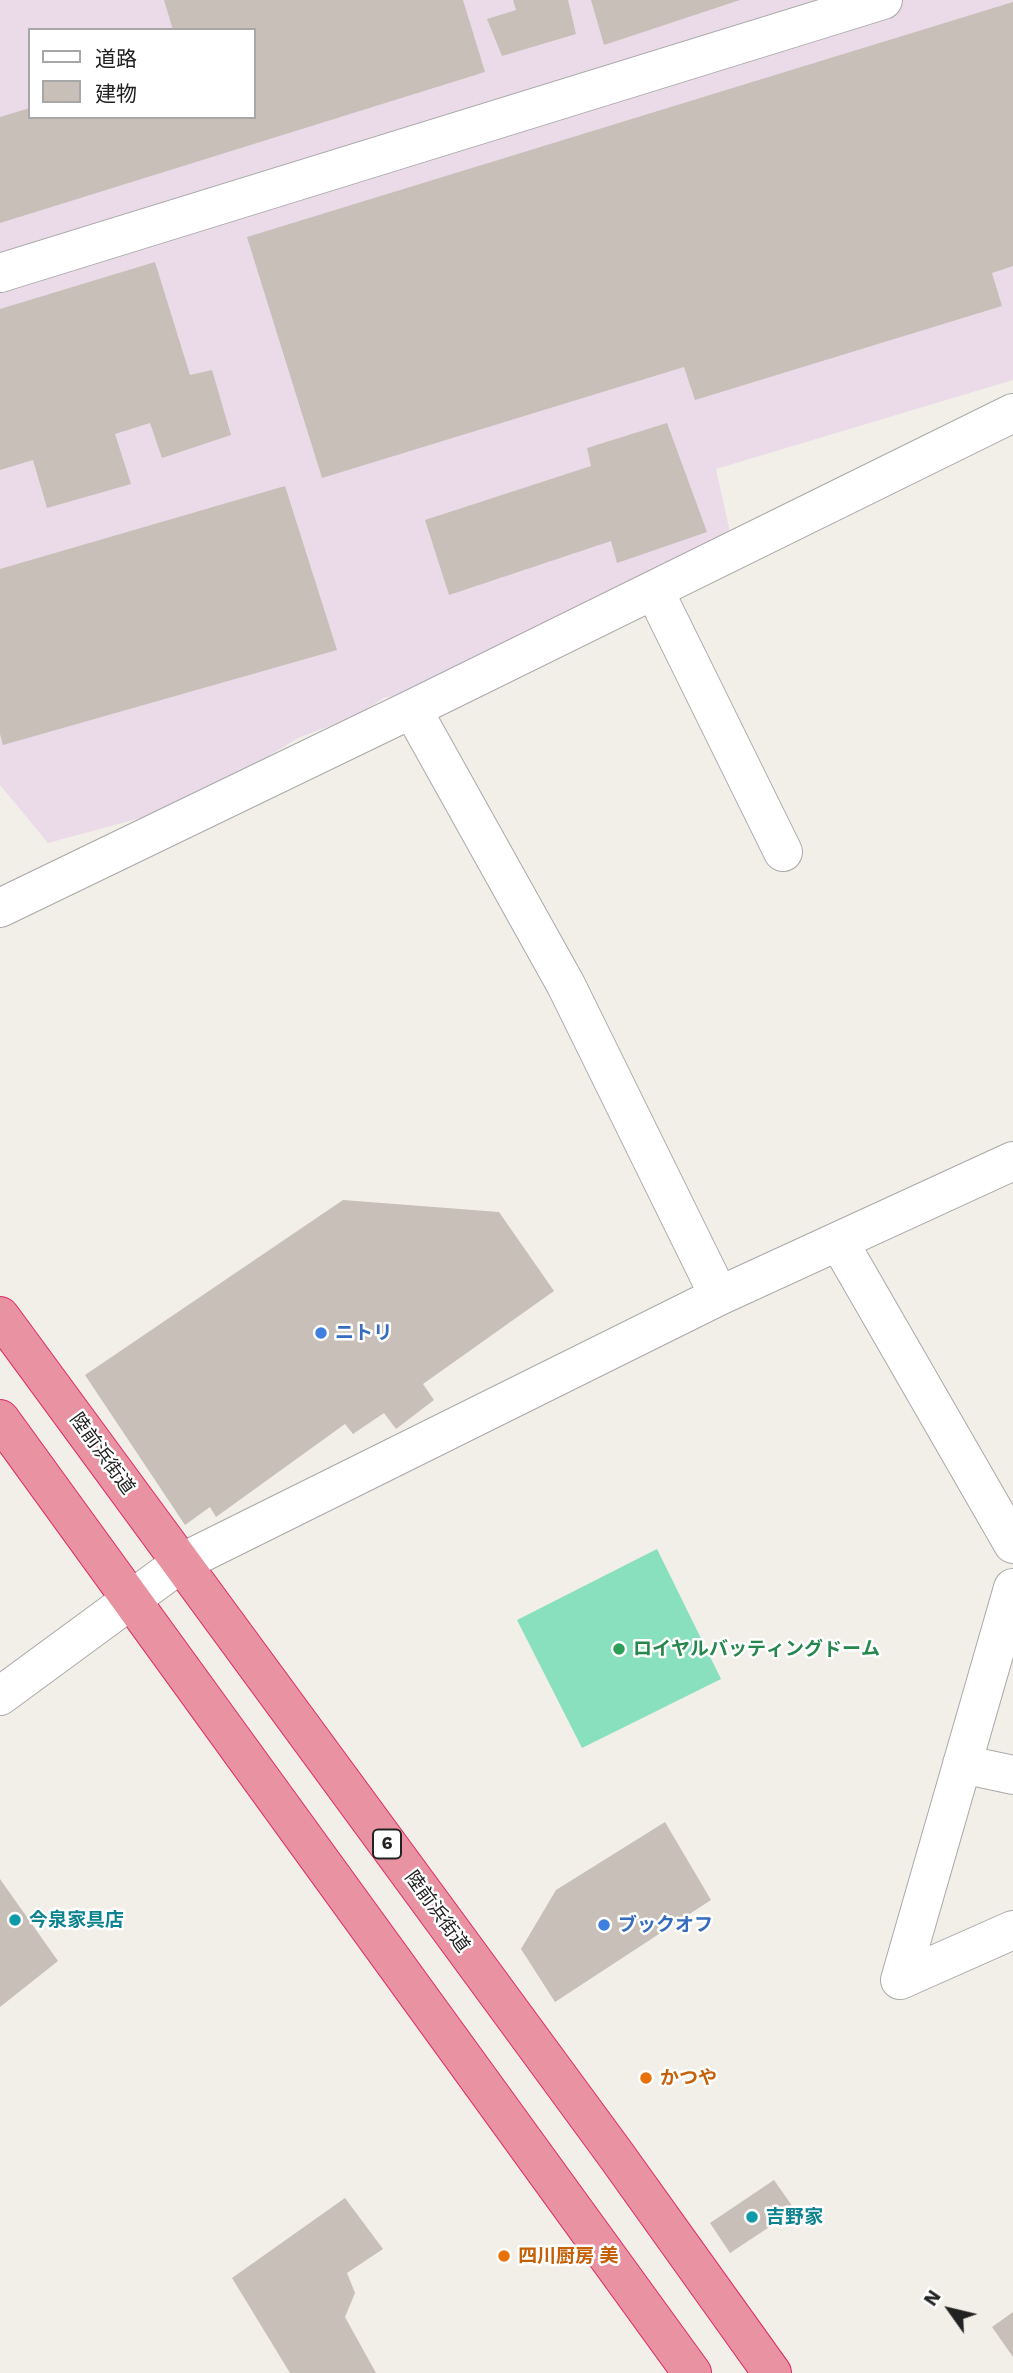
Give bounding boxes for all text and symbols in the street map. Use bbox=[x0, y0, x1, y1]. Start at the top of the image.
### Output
legend bbox=[28, 28, 256, 119]
text: 道路 bbox=[95, 46, 137, 71]
text: 建物 bbox=[95, 81, 137, 106]
place label: ニトリ bbox=[335, 1322, 392, 1344]
marker: ニトリ bbox=[313, 1325, 329, 1341]
street label: 陸前浜街道 bbox=[65, 1409, 139, 1499]
place label: ロイヤルバッティングドーム bbox=[633, 1638, 880, 1660]
marker: ロイヤルバッティングドーム bbox=[611, 1641, 627, 1657]
road number: 6 bbox=[373, 1830, 401, 1858]
street label: 陸前浜街道 bbox=[400, 1867, 474, 1957]
place label: 今泉家具店 bbox=[29, 1909, 124, 1931]
marker: 今泉家具店 bbox=[7, 1912, 23, 1928]
place label: ブックオフ bbox=[618, 1914, 713, 1936]
marker: ブックオフ bbox=[596, 1917, 612, 1933]
place label: かつや bbox=[660, 2067, 717, 2089]
marker: かつや bbox=[638, 2070, 654, 2086]
place label: 吉野家 bbox=[766, 2206, 823, 2228]
marker: 吉野家 bbox=[744, 2209, 760, 2225]
place label: 四川厨房 美 bbox=[518, 2245, 618, 2267]
marker: 四川厨房 美 bbox=[496, 2248, 512, 2264]
north arrow bbox=[915, 2275, 985, 2345]
text: N bbox=[919, 2286, 946, 2310]

